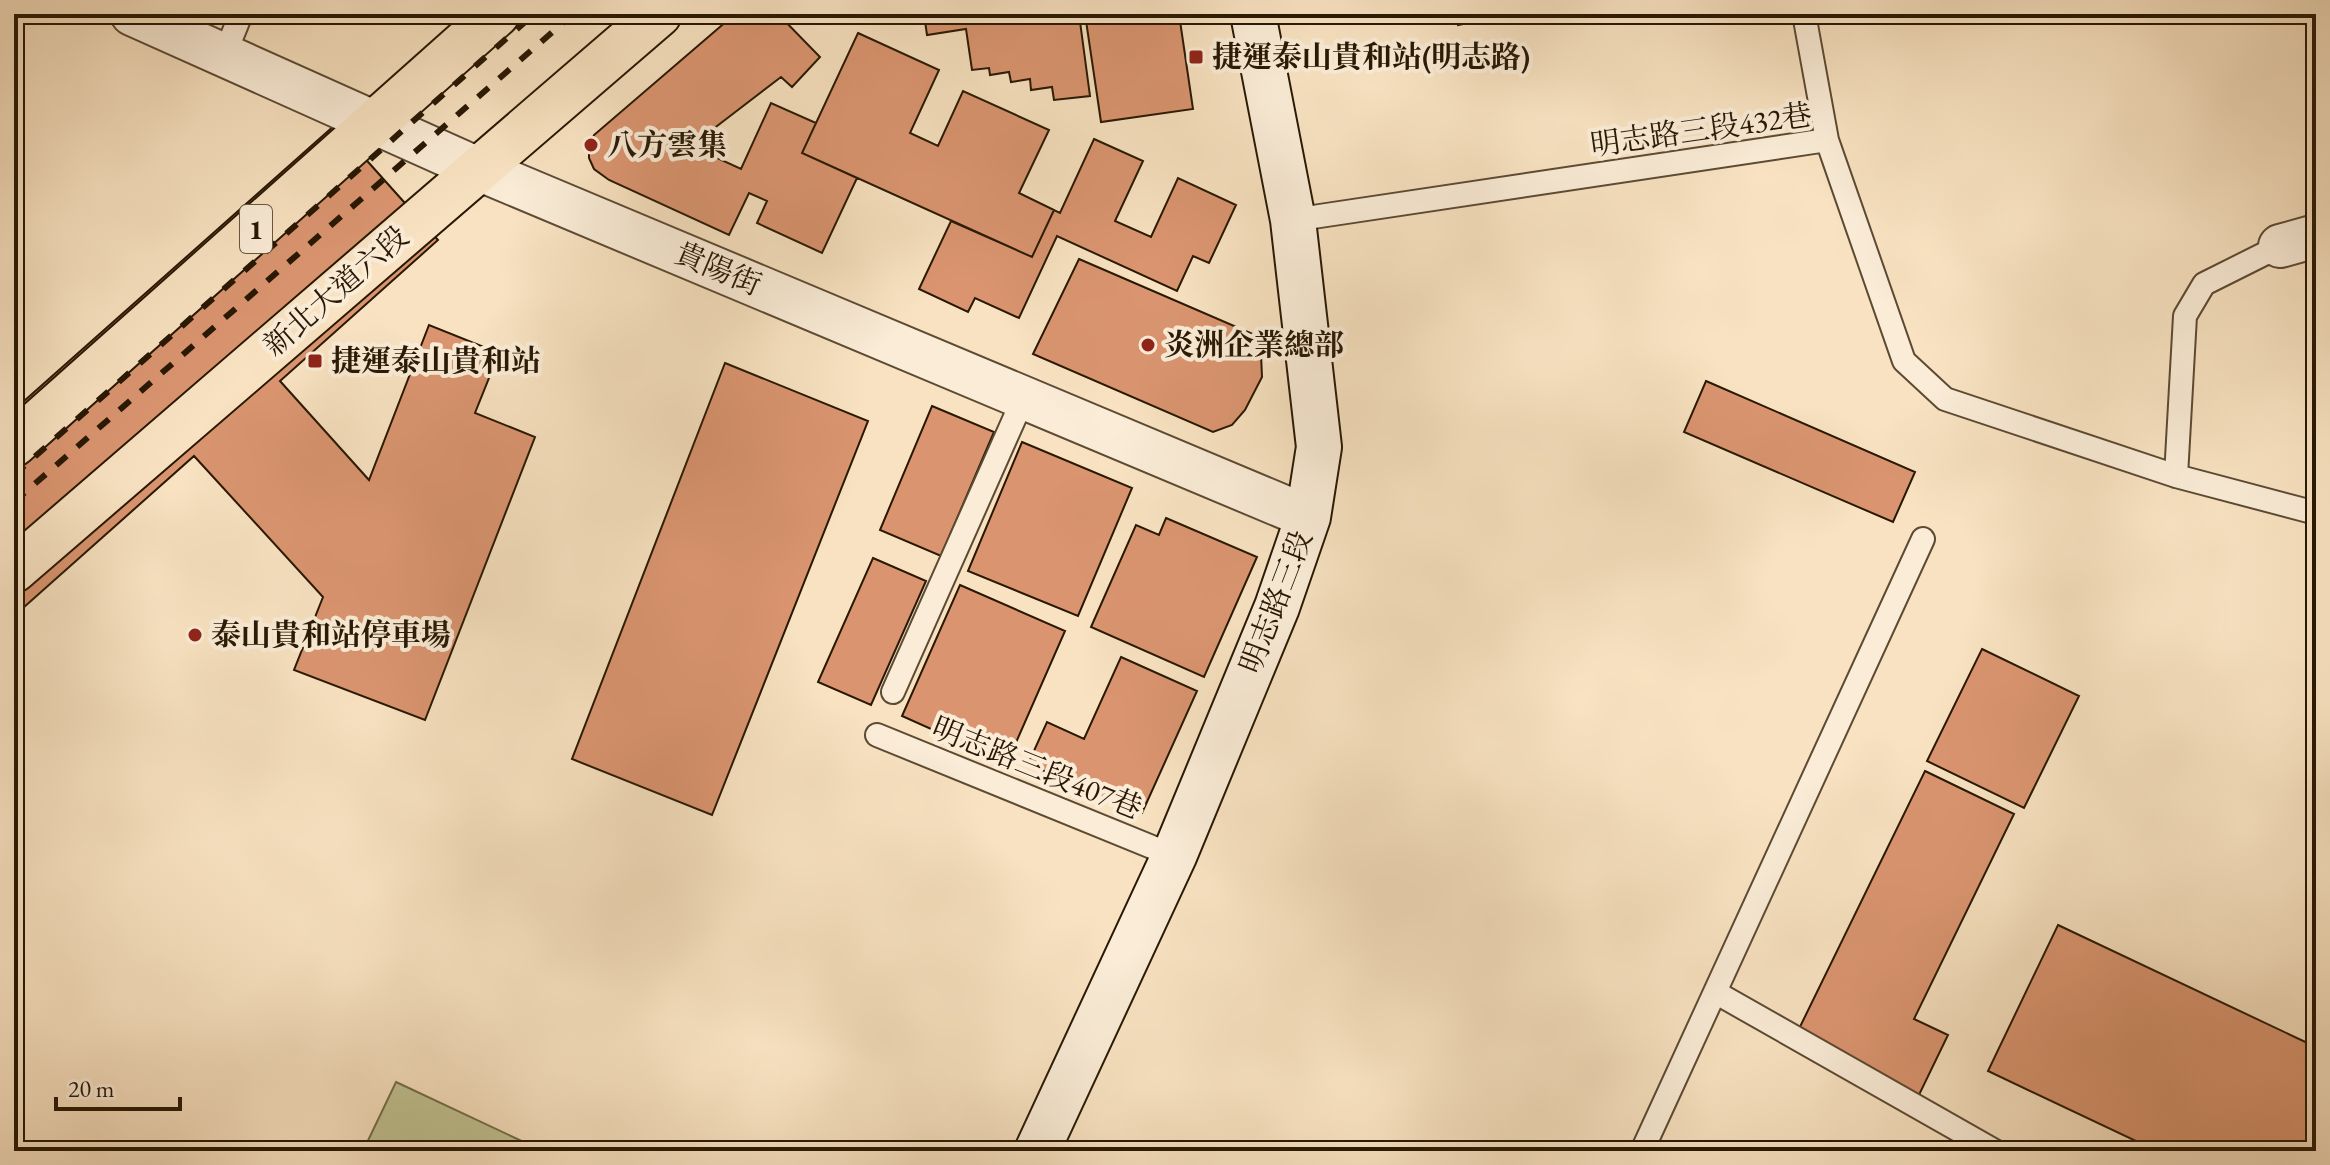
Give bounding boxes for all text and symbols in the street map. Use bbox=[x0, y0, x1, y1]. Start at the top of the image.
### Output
place label: 捷運泰山貴和站(明志路) bbox=[1212, 37, 1530, 76]
marker: 捷運泰山貴和站(明志路) bbox=[1187, 48, 1205, 66]
street label: 明志路三段432巷 bbox=[1588, 95, 1814, 164]
place label: 八方雲集 bbox=[607, 125, 727, 164]
marker: 八方雲集 bbox=[582, 136, 600, 154]
road number: 1 bbox=[240, 205, 272, 253]
street label: 新北大道六段 bbox=[255, 217, 416, 364]
street label: 貴陽街 bbox=[669, 233, 767, 304]
place label: 炎洲企業總部 bbox=[1164, 325, 1344, 364]
marker: 炎洲企業總部 bbox=[1139, 336, 1157, 354]
place label: 捷運泰山貴和站 bbox=[331, 341, 541, 380]
marker: 捷運泰山貴和站 bbox=[306, 352, 324, 370]
street label: 明志路三段 bbox=[1230, 525, 1321, 679]
place label: 泰山貴和站停車場 bbox=[211, 615, 451, 654]
marker: 泰山貴和站停車場 bbox=[186, 626, 204, 644]
street label: 明志路三段407巷 bbox=[926, 708, 1148, 827]
scale bar bbox=[56, 1061, 180, 1111]
text: 20 m bbox=[68, 1073, 115, 1104]

